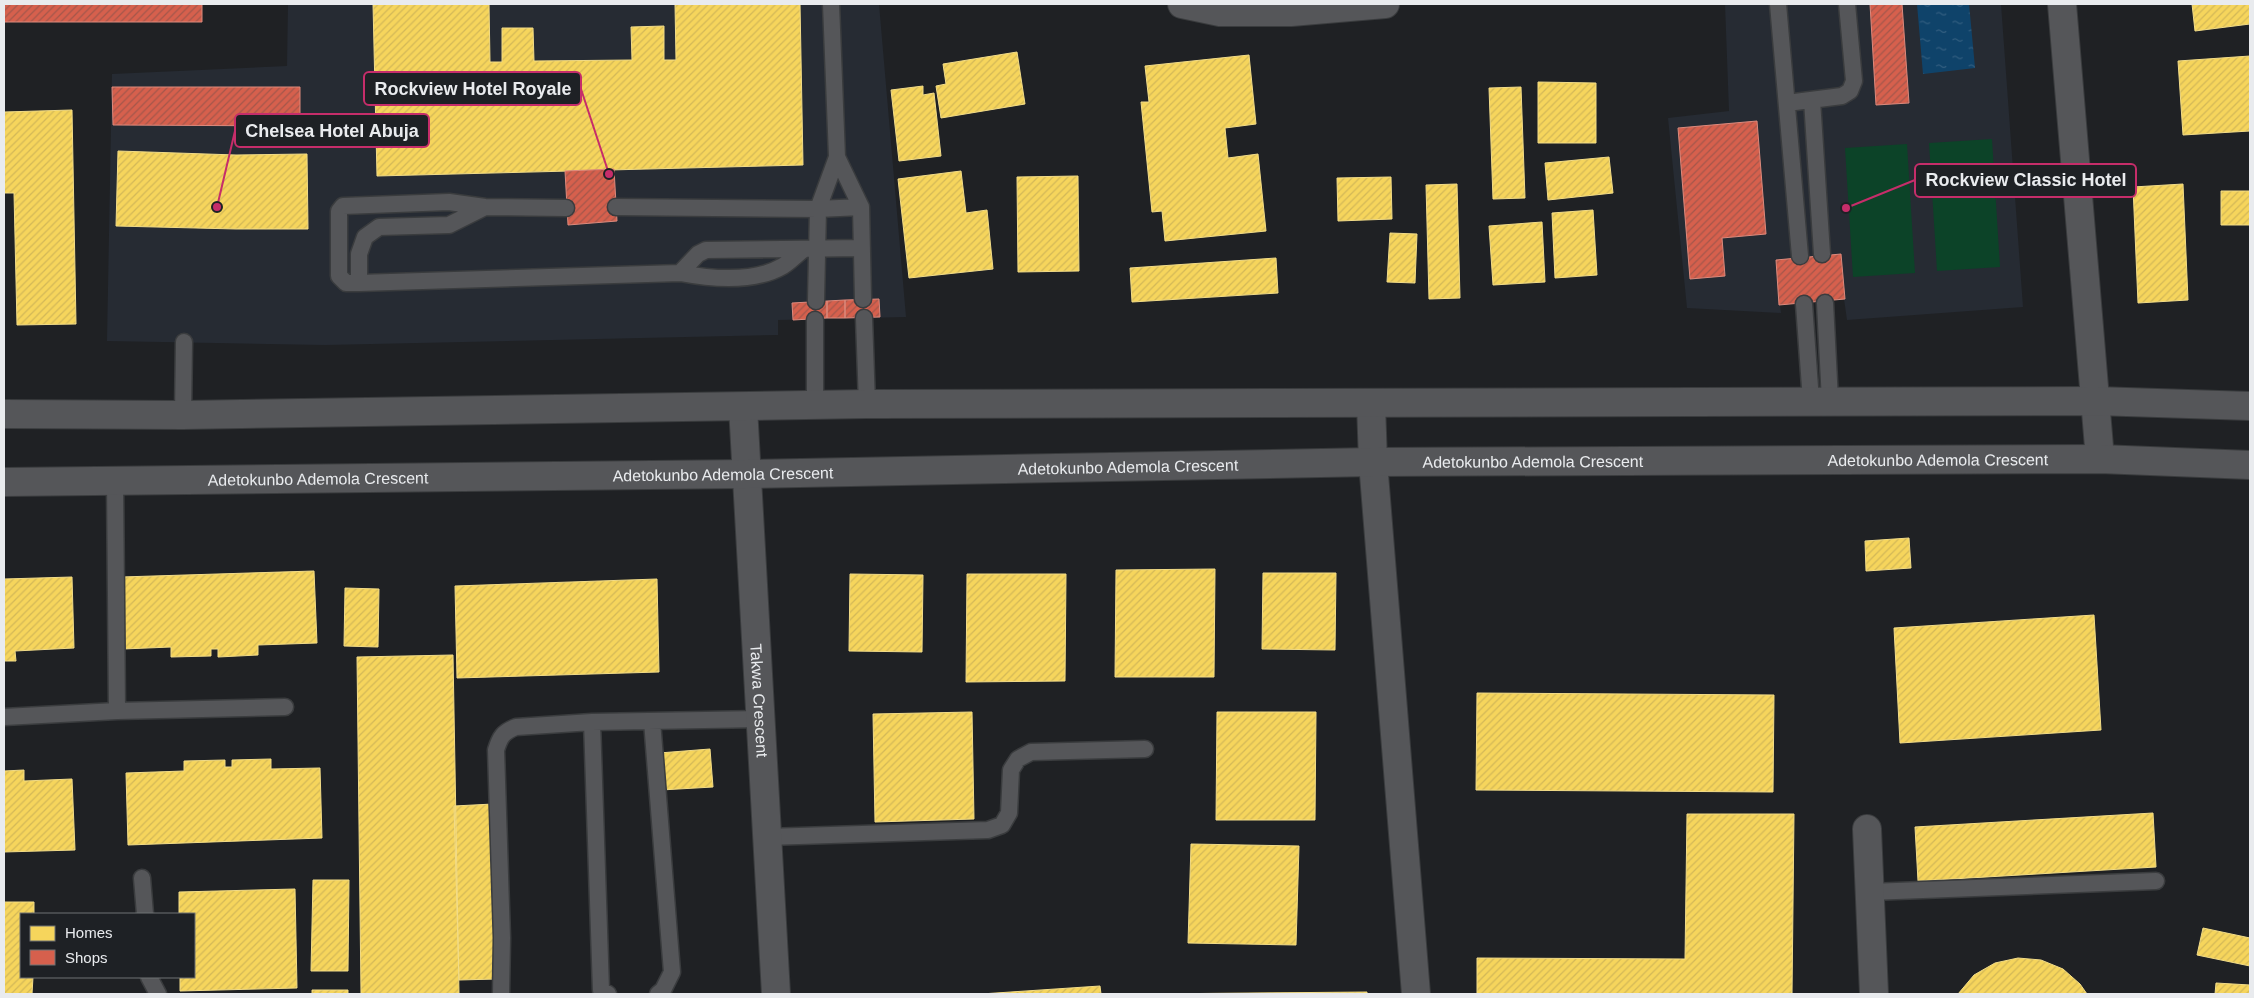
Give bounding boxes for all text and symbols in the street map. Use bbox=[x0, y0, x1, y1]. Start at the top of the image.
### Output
callout: Rockview Hotel Royale bbox=[364, 72, 581, 105]
text: Rockview Hotel Royale bbox=[374, 79, 572, 99]
callout: Chelsea Hotel Abuja bbox=[235, 114, 429, 147]
text: Chelsea Hotel Abuja bbox=[245, 121, 420, 141]
callout: Rockview Classic Hotel bbox=[1915, 164, 2136, 197]
text: Rockview Classic Hotel bbox=[1925, 170, 2127, 190]
street label: Adetokunbo Ademola Crescent bbox=[1827, 451, 2049, 469]
street label: Adetokunbo Ademola Crescent bbox=[1422, 452, 1644, 470]
street label: Adetokunbo Ademola Crescent bbox=[1017, 456, 1239, 477]
street label: Adetokunbo Ademola Crescent bbox=[613, 464, 834, 484]
street label: Adetokunbo Ademola Crescent bbox=[208, 469, 429, 488]
street label: Takwa Crescent bbox=[748, 643, 771, 758]
legend bbox=[20, 913, 195, 978]
text: Homes bbox=[65, 924, 113, 941]
text: Shops bbox=[65, 949, 108, 966]

